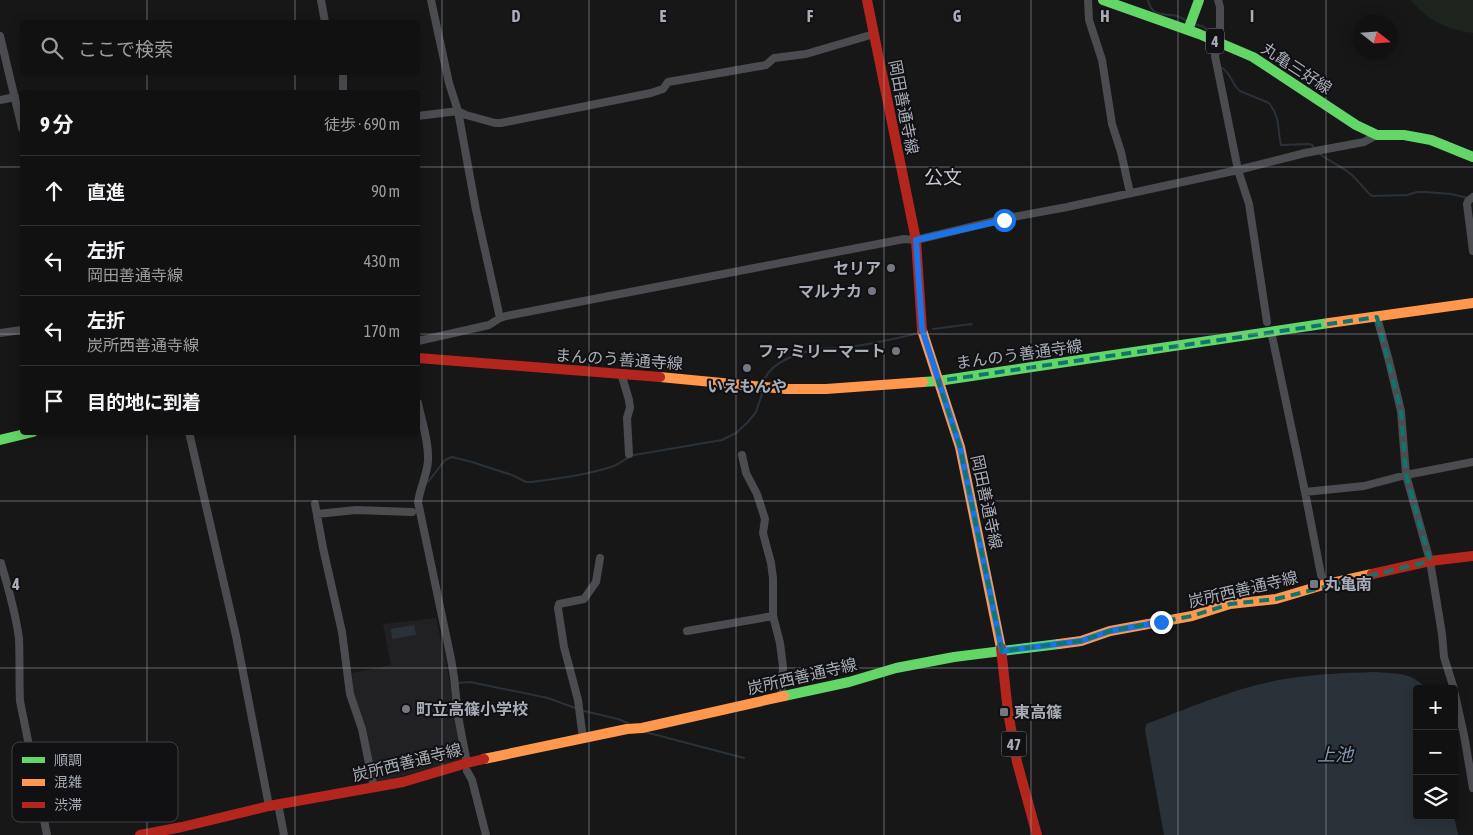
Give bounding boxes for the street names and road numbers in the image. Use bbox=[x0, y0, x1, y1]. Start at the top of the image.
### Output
road number: 4 bbox=[1206, 28, 1224, 54]
street label: 丸亀三好線 bbox=[1259, 39, 1335, 97]
street label: 岡田善通寺線 bbox=[886, 58, 922, 156]
street label: まんのう善通寺線 bbox=[954, 336, 1084, 372]
street label: まんのう善通寺線 bbox=[555, 346, 683, 372]
street label: 岡田善通寺線 bbox=[968, 453, 1006, 551]
street label: 炭所西善通寺線 bbox=[1186, 568, 1300, 610]
street label: 炭所西善通寺線 bbox=[745, 655, 859, 697]
road number: 47 bbox=[1002, 732, 1026, 756]
street label: 炭所西善通寺線 bbox=[350, 740, 464, 784]

